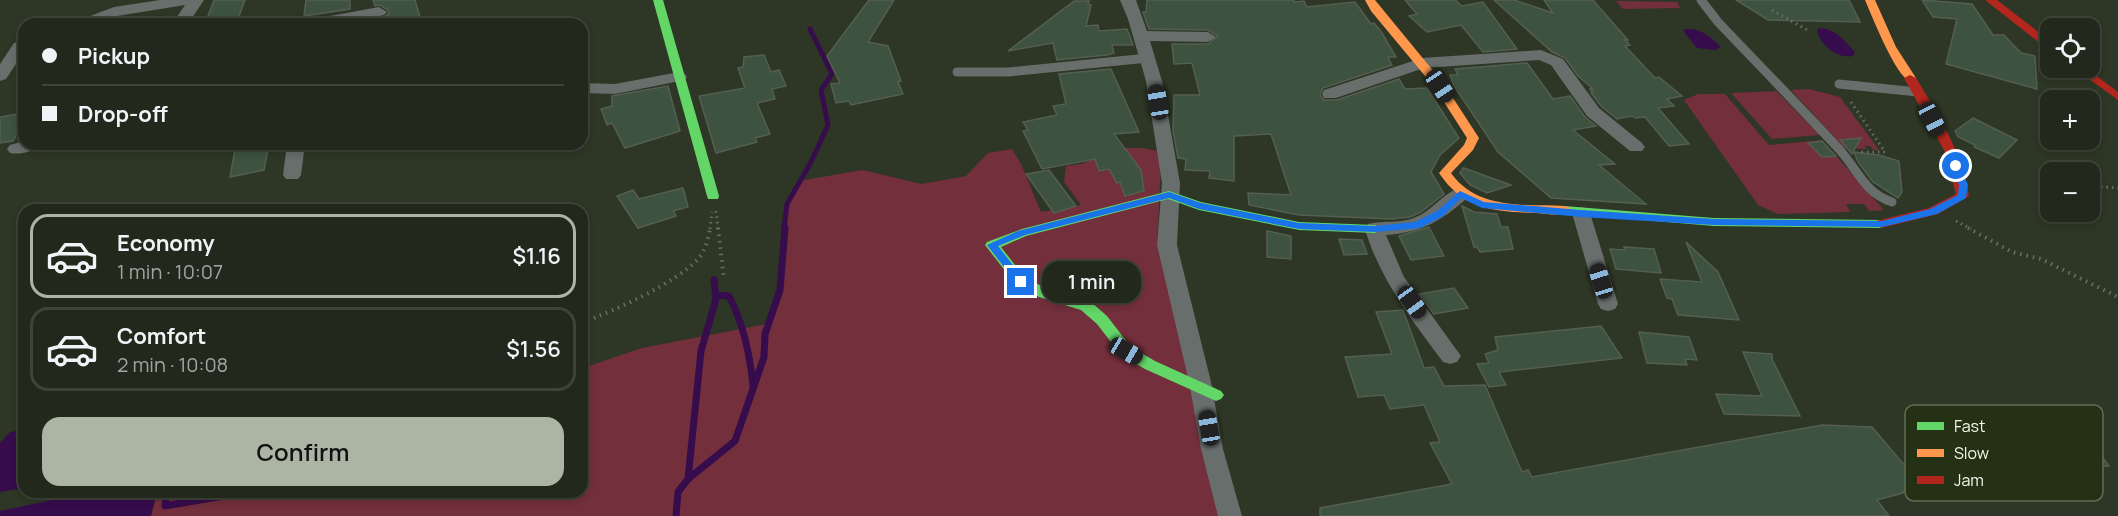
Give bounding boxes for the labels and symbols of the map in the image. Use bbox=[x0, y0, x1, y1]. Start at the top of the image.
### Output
car bbox=[1422, 66, 1458, 106]
car bbox=[1146, 83, 1170, 121]
car bbox=[1916, 99, 1948, 139]
route start bbox=[1942, 152, 1969, 179]
callout: 1 min bbox=[1042, 261, 1141, 303]
car bbox=[1587, 261, 1615, 301]
route end bbox=[1007, 268, 1034, 295]
car bbox=[1394, 282, 1430, 322]
car bbox=[1106, 334, 1146, 368]
legend bbox=[1905, 405, 2103, 501]
car bbox=[1197, 409, 1221, 447]
text: Fast bbox=[1954, 415, 1985, 437]
text: Slow bbox=[1954, 442, 1989, 464]
text: Jam bbox=[1954, 469, 1984, 491]

